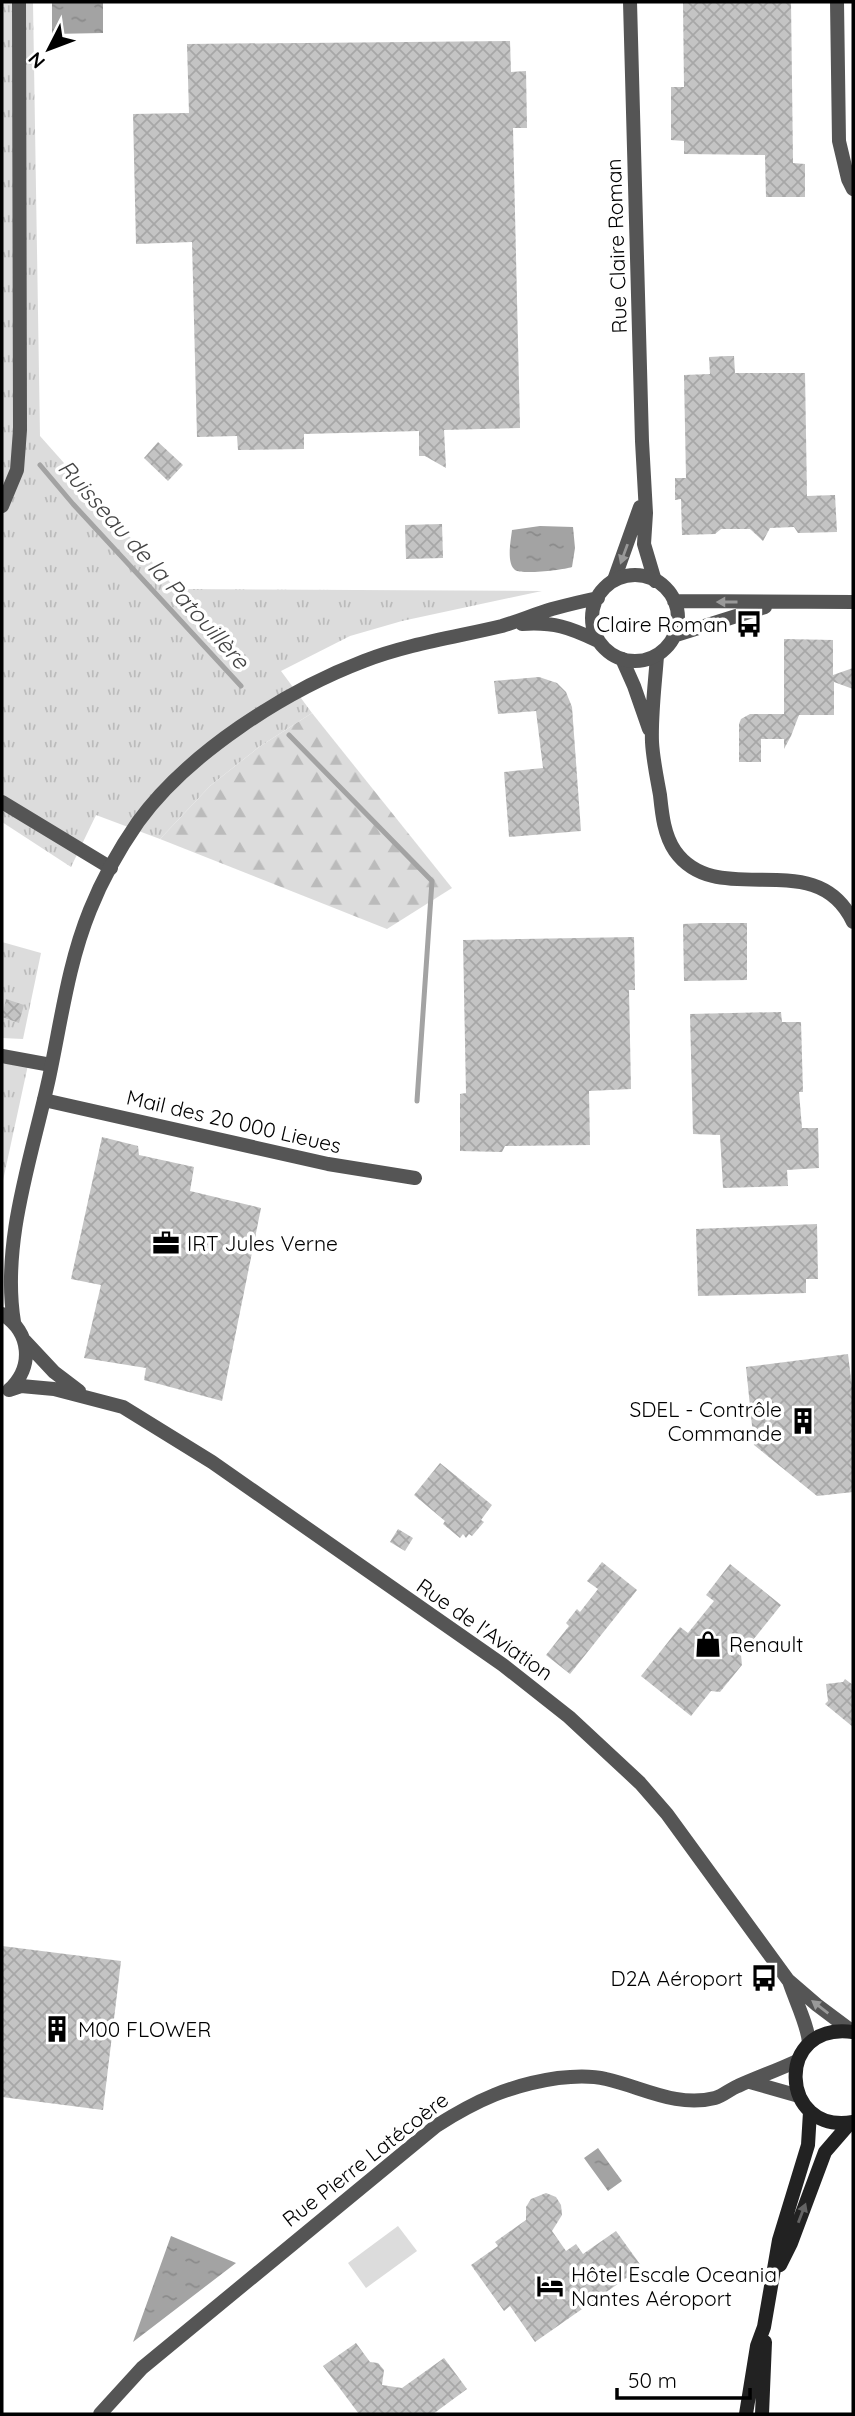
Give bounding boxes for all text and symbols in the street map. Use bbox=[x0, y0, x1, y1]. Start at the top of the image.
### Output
north arrow bbox=[14, 14, 84, 84]
text: N bbox=[23, 47, 50, 74]
street label: Rue Claire Roman bbox=[600, 158, 632, 334]
water label: Ruisseau de la Patouillère bbox=[52, 453, 256, 675]
one-way arrow bbox=[619, 543, 630, 564]
one-way arrow bbox=[715, 596, 737, 608]
bus stop icon: Claire Roman bbox=[734, 609, 764, 639]
place label: Claire Roman bbox=[596, 611, 728, 637]
street label: Mail des 20 000 Lieues bbox=[124, 1084, 344, 1158]
office icon: IRT Jules Verne bbox=[151, 1228, 181, 1258]
place label: IRT Jules Verne bbox=[187, 1230, 338, 1256]
place label: SDEL - Contrôle Commande bbox=[629, 1396, 782, 1446]
building icon: SDEL - Contrôle Commande bbox=[788, 1406, 818, 1436]
street label: Rue de l'Aviation bbox=[412, 1572, 558, 1686]
shop icon: Renault bbox=[693, 1629, 723, 1659]
place label: Renault bbox=[729, 1631, 803, 1657]
bus stop icon: D2A Aéroport bbox=[749, 1963, 779, 1993]
place label: D2A Aéroport bbox=[611, 1965, 743, 1991]
one-way arrow bbox=[811, 2000, 828, 2015]
building icon: M00 FLOWER bbox=[42, 2014, 72, 2044]
place label: M00 FLOWER bbox=[78, 2016, 211, 2042]
street label: Rue Pierre Latécoère bbox=[277, 2086, 453, 2232]
one-way arrow bbox=[797, 2203, 808, 2224]
place label: Hôtel Escale Oceania Nantes Aéroport bbox=[571, 2261, 777, 2311]
hotel icon: Hôtel Escale Oceania Nantes Aéroport bbox=[535, 2271, 565, 2301]
scale bar bbox=[617, 2356, 750, 2400]
text: 50 m bbox=[628, 2367, 677, 2393]

